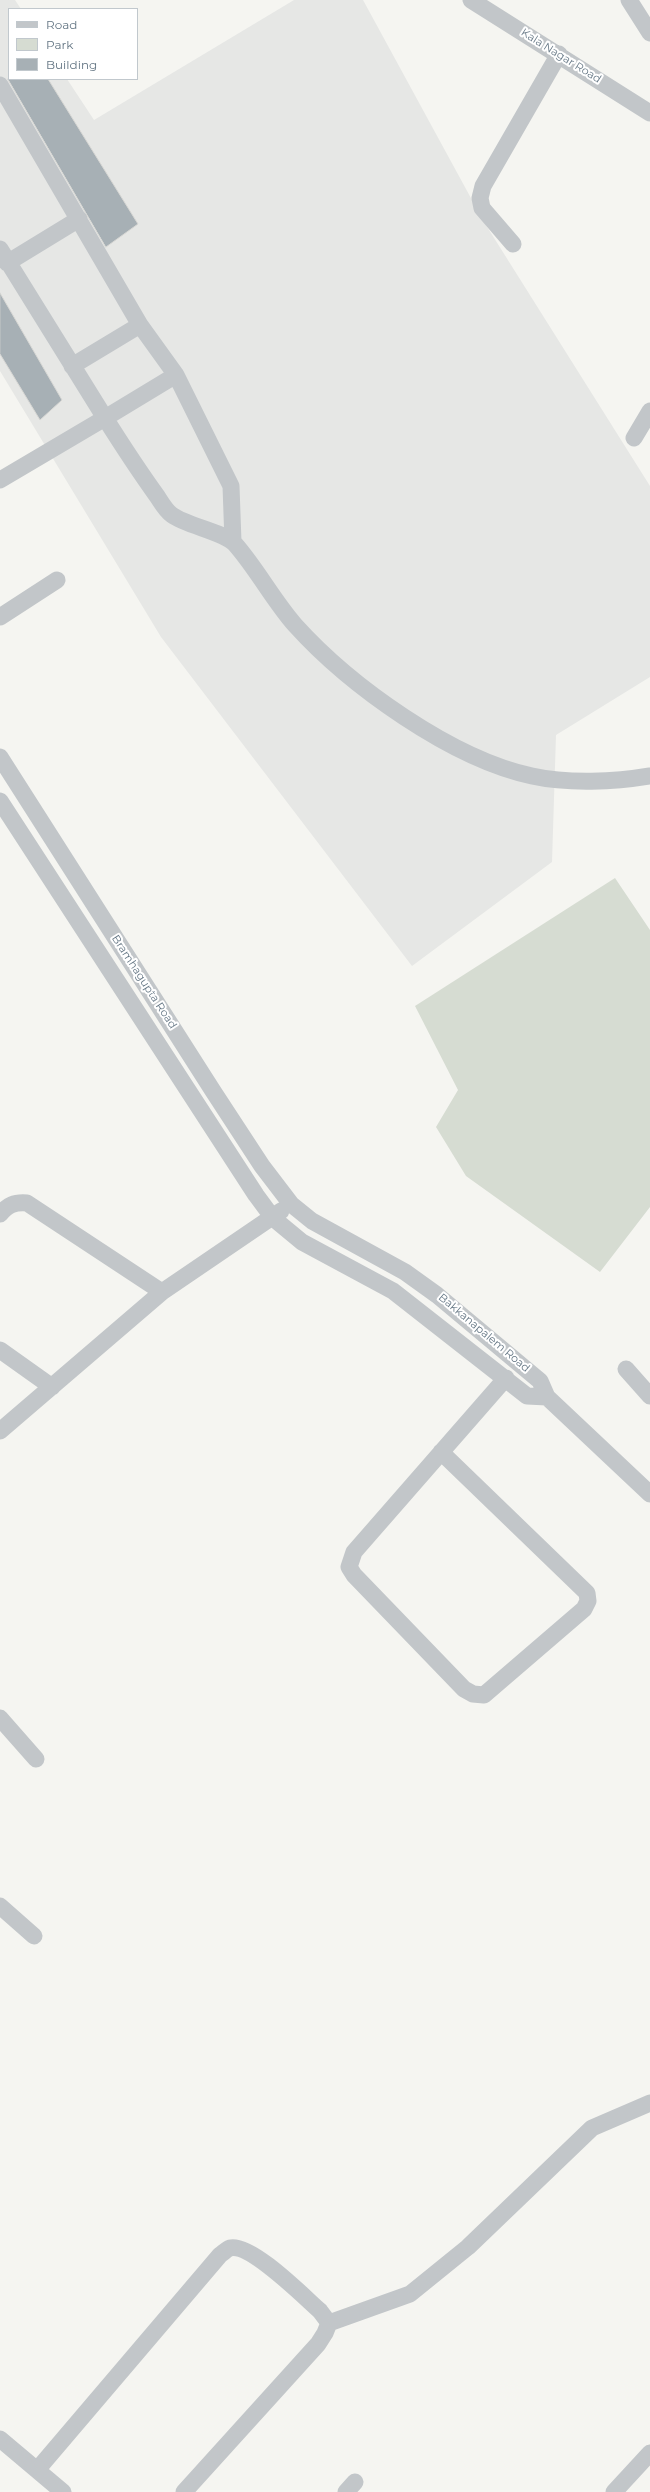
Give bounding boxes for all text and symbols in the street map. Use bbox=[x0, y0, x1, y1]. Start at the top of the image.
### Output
legend bbox=[8, 8, 138, 80]
text: Road bbox=[46, 17, 77, 32]
street label: Kala Nagar Road bbox=[518, 26, 604, 86]
text: Park bbox=[46, 37, 73, 52]
text: Building bbox=[46, 57, 97, 72]
street label: Bramhagupta Road bbox=[109, 933, 179, 1031]
street label: Bakkanapalem Road bbox=[436, 1291, 532, 1375]

